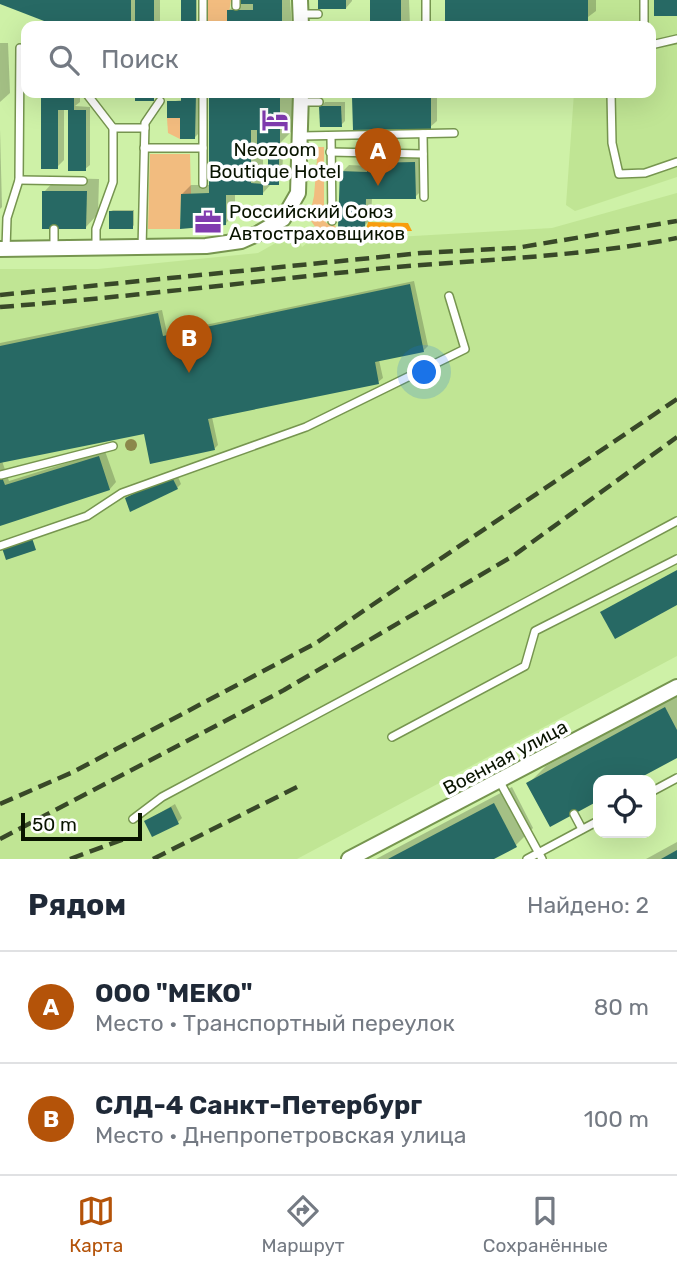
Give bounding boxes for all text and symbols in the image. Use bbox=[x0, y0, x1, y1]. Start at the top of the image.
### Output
search box bbox=[21, 21, 656, 98]
icon: search bbox=[45, 41, 83, 79]
text: Поиск bbox=[101, 44, 179, 75]
hotel icon: Neozoom Boutique Hotel bbox=[260, 105, 290, 135]
pin: A bbox=[355, 128, 401, 186]
place label: Neozoom Boutique Hotel bbox=[209, 138, 341, 183]
place label: Российский Союз Автостраховщиков bbox=[229, 200, 405, 245]
office icon: Российский Союз Автостраховщиков bbox=[193, 207, 223, 237]
pin: B bbox=[166, 315, 212, 373]
your location bbox=[407, 355, 441, 389]
street label: Военная улица bbox=[439, 715, 571, 800]
map controls bbox=[593, 775, 656, 838]
button: locate bbox=[593, 775, 656, 838]
scale bar bbox=[21, 810, 142, 842]
text: 50 m bbox=[32, 813, 77, 836]
text: Рядом bbox=[28, 887, 126, 923]
text: Найдено: 2 bbox=[527, 891, 649, 919]
text: OOO "MEKO" bbox=[95, 978, 253, 1009]
text: A bbox=[43, 993, 59, 1021]
text: 80 m bbox=[594, 993, 649, 1021]
text: Место · Транспортный переулок bbox=[95, 1009, 455, 1037]
text: СЛД-4 Санкт-Петербург bbox=[95, 1090, 422, 1121]
text: B bbox=[43, 1105, 59, 1133]
text: 100 m bbox=[584, 1105, 649, 1133]
text: Место · Днепропетровская улица bbox=[95, 1121, 467, 1149]
tab: Карта bbox=[69, 1192, 123, 1257]
tab: Маршрут bbox=[262, 1192, 345, 1257]
tab: Сохранённые bbox=[483, 1192, 608, 1257]

